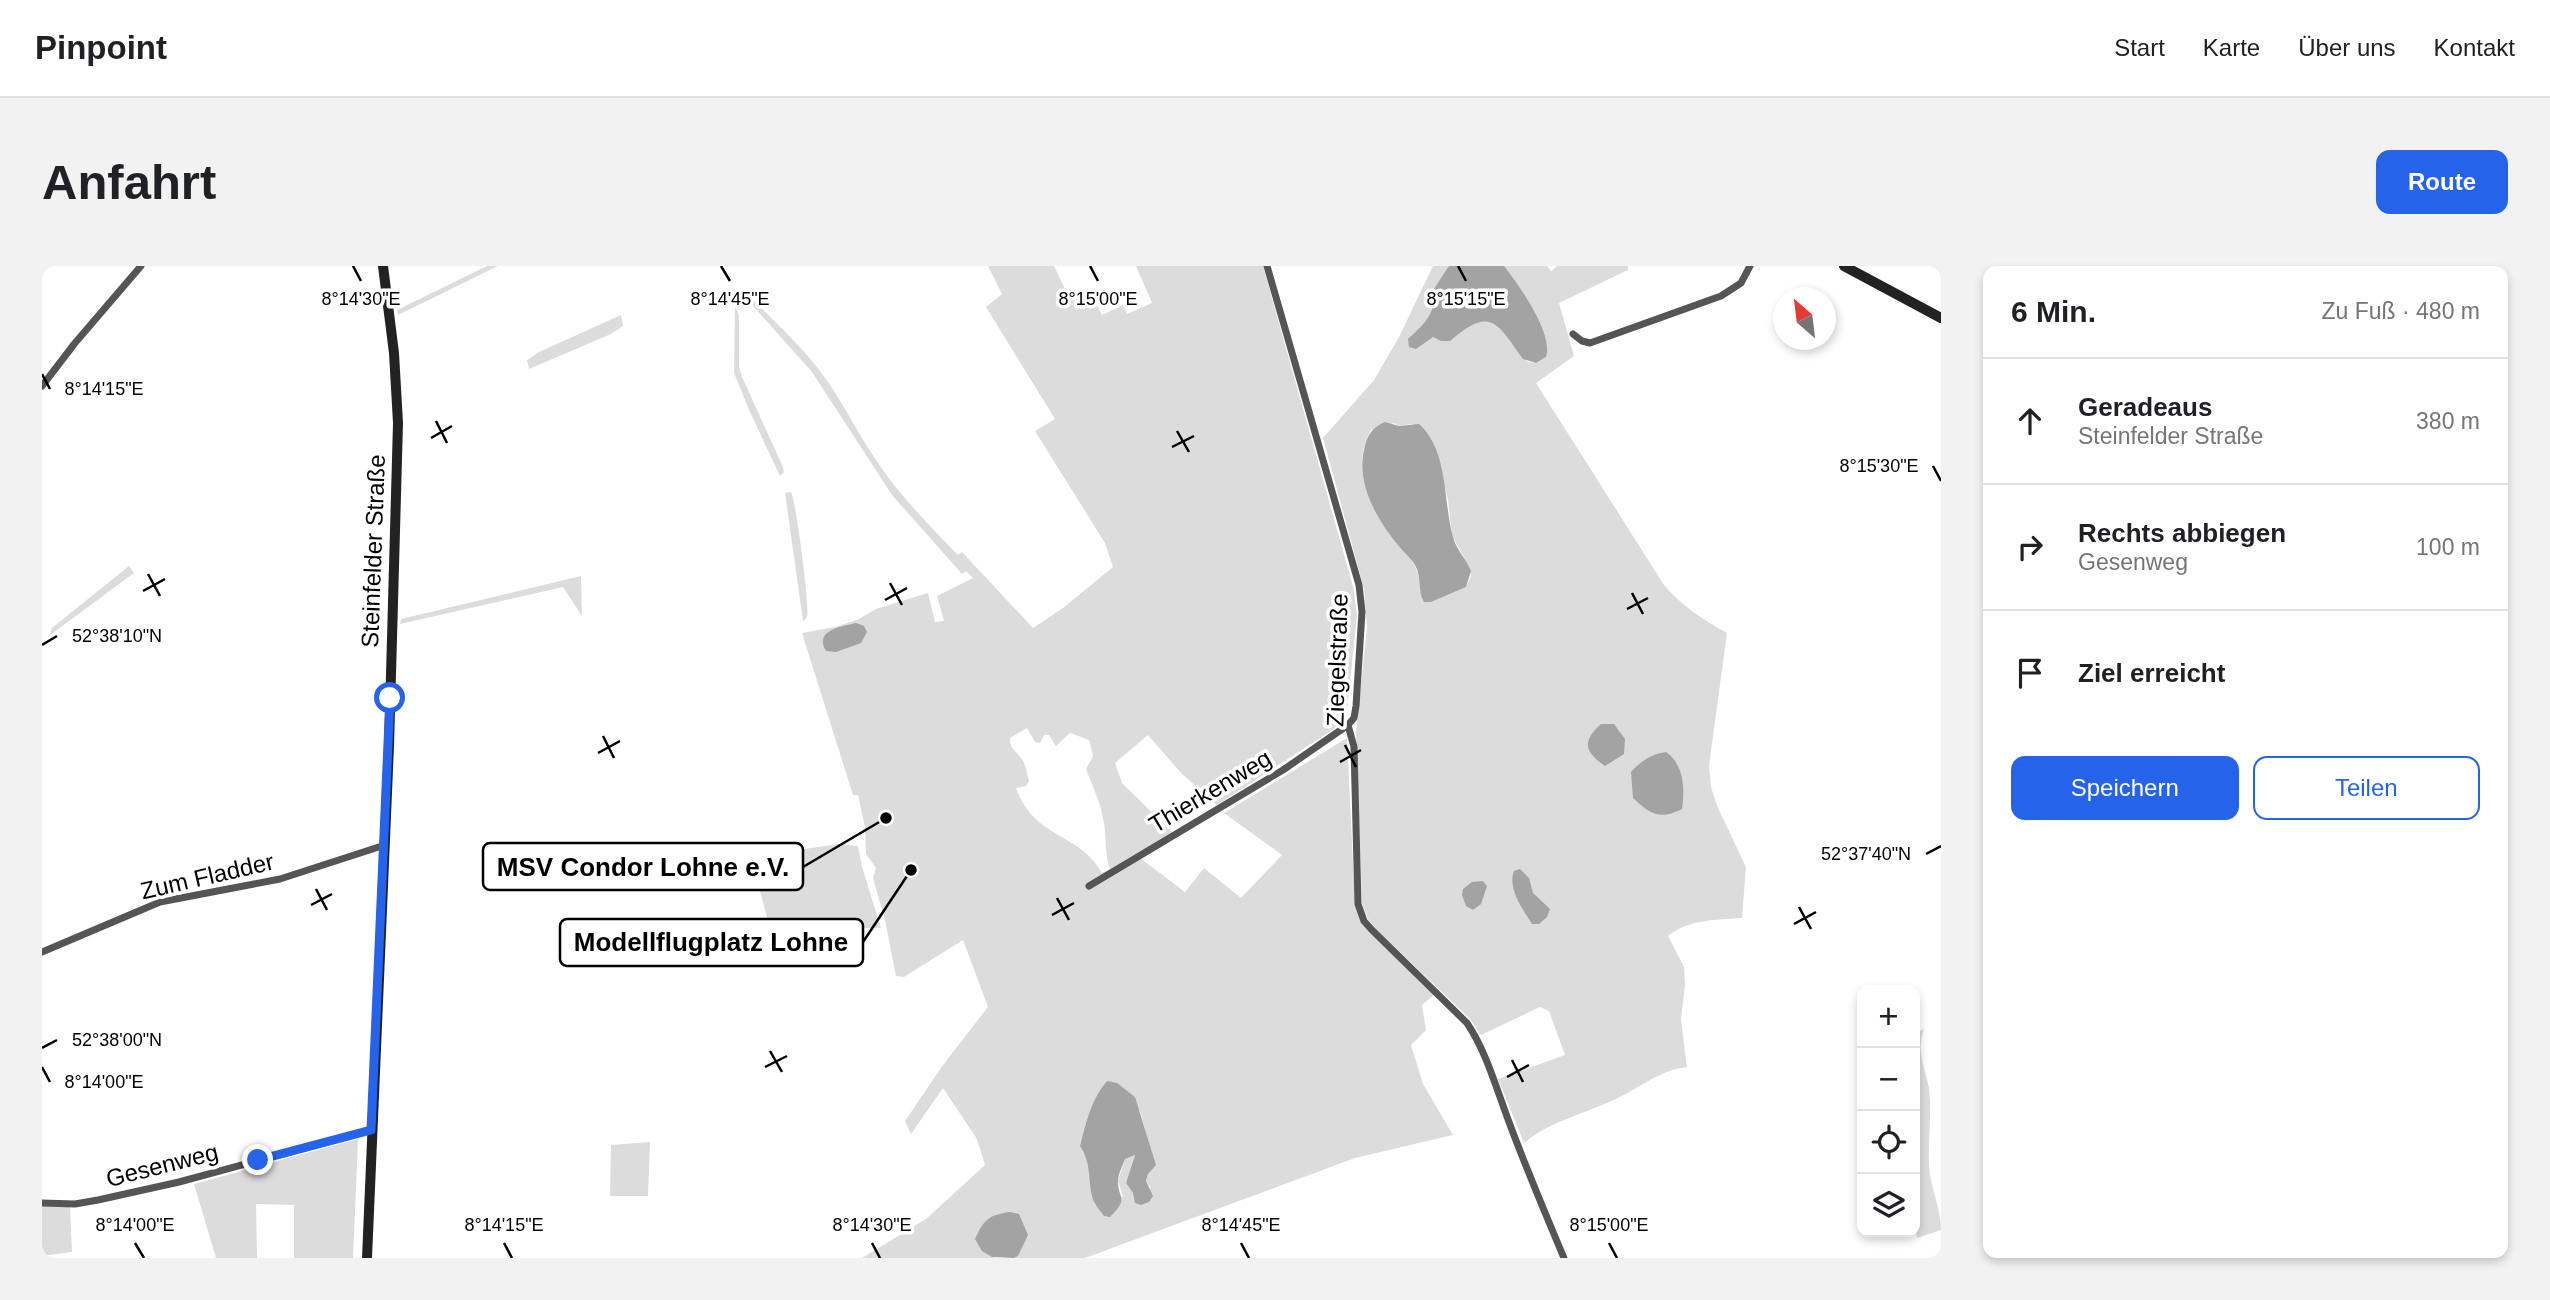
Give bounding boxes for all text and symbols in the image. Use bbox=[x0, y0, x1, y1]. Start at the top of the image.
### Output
text: Pinpoint bbox=[35, 29, 167, 66]
text: Start bbox=[2114, 34, 2165, 61]
text: Karte bbox=[2203, 34, 2260, 61]
text: Über uns bbox=[2298, 34, 2396, 61]
text: Kontakt bbox=[2434, 34, 2515, 61]
button: Route bbox=[2376, 150, 2508, 214]
text: Anfahrt bbox=[42, 155, 216, 209]
north arrow bbox=[1773, 287, 1836, 350]
text: 8°14'30"E bbox=[321, 289, 401, 309]
text: 8°14'45"E bbox=[690, 289, 770, 309]
text: 8°15'00"E bbox=[1058, 289, 1138, 309]
text: 8°15'15"E bbox=[1426, 289, 1506, 309]
text: 6 Min. bbox=[2011, 295, 2096, 328]
text: Zu Fuß · 480 m bbox=[2322, 298, 2480, 324]
text: 8°14'15"E bbox=[64, 379, 144, 399]
text: Geradeaus bbox=[2078, 392, 2212, 422]
icon: ahead bbox=[2011, 402, 2049, 440]
text: 380 m bbox=[2416, 408, 2480, 434]
text: Steinfelder Straße bbox=[2078, 423, 2263, 449]
street label: Steinfelder Straße bbox=[356, 454, 390, 648]
text: 8°15'30"E bbox=[1839, 456, 1919, 476]
text: Rechts abbiegen bbox=[2078, 518, 2286, 548]
icon: right bbox=[2011, 528, 2049, 566]
text: 100 m bbox=[2416, 534, 2480, 560]
text: Gesenweg bbox=[2078, 549, 2188, 575]
street label: Ziegelstraße bbox=[1321, 593, 1353, 727]
text: 52°38'10"N bbox=[72, 626, 162, 646]
icon: arrive bbox=[2011, 654, 2049, 692]
text: Ziel erreicht bbox=[2078, 658, 2225, 688]
route start bbox=[374, 682, 405, 713]
street label: Thierkenweg bbox=[1144, 744, 1276, 838]
button: Speichern bbox=[2011, 756, 2239, 820]
button: Teilen bbox=[2253, 756, 2480, 820]
callout: MSV Condor Lohne e.V. bbox=[483, 843, 803, 890]
text: 52°37'40"N bbox=[1821, 844, 1911, 864]
street label: Zum Fladder bbox=[138, 848, 276, 904]
text: MSV Condor Lohne e.V. bbox=[497, 852, 789, 882]
callout: Modellflugplatz Lohne bbox=[560, 919, 863, 966]
text: Modellflugplatz Lohne bbox=[574, 927, 848, 957]
map controls bbox=[1857, 985, 1920, 1237]
button: + bbox=[1857, 985, 1920, 1048]
text: 52°38'00"N bbox=[72, 1030, 162, 1050]
button: − bbox=[1857, 1048, 1920, 1111]
text: 8°14'00"E bbox=[64, 1072, 144, 1092]
button: locate bbox=[1857, 1111, 1920, 1174]
street label: Gesenweg bbox=[103, 1138, 221, 1192]
route end bbox=[242, 1144, 273, 1175]
button: layers bbox=[1857, 1174, 1920, 1237]
text: 8°14'00"E bbox=[95, 1215, 175, 1235]
text: 8°14'15"E bbox=[464, 1215, 544, 1235]
text: 8°14'30"E bbox=[832, 1215, 912, 1235]
text: 8°14'45"E bbox=[1201, 1215, 1281, 1235]
text: 8°15'00"E bbox=[1569, 1215, 1649, 1235]

